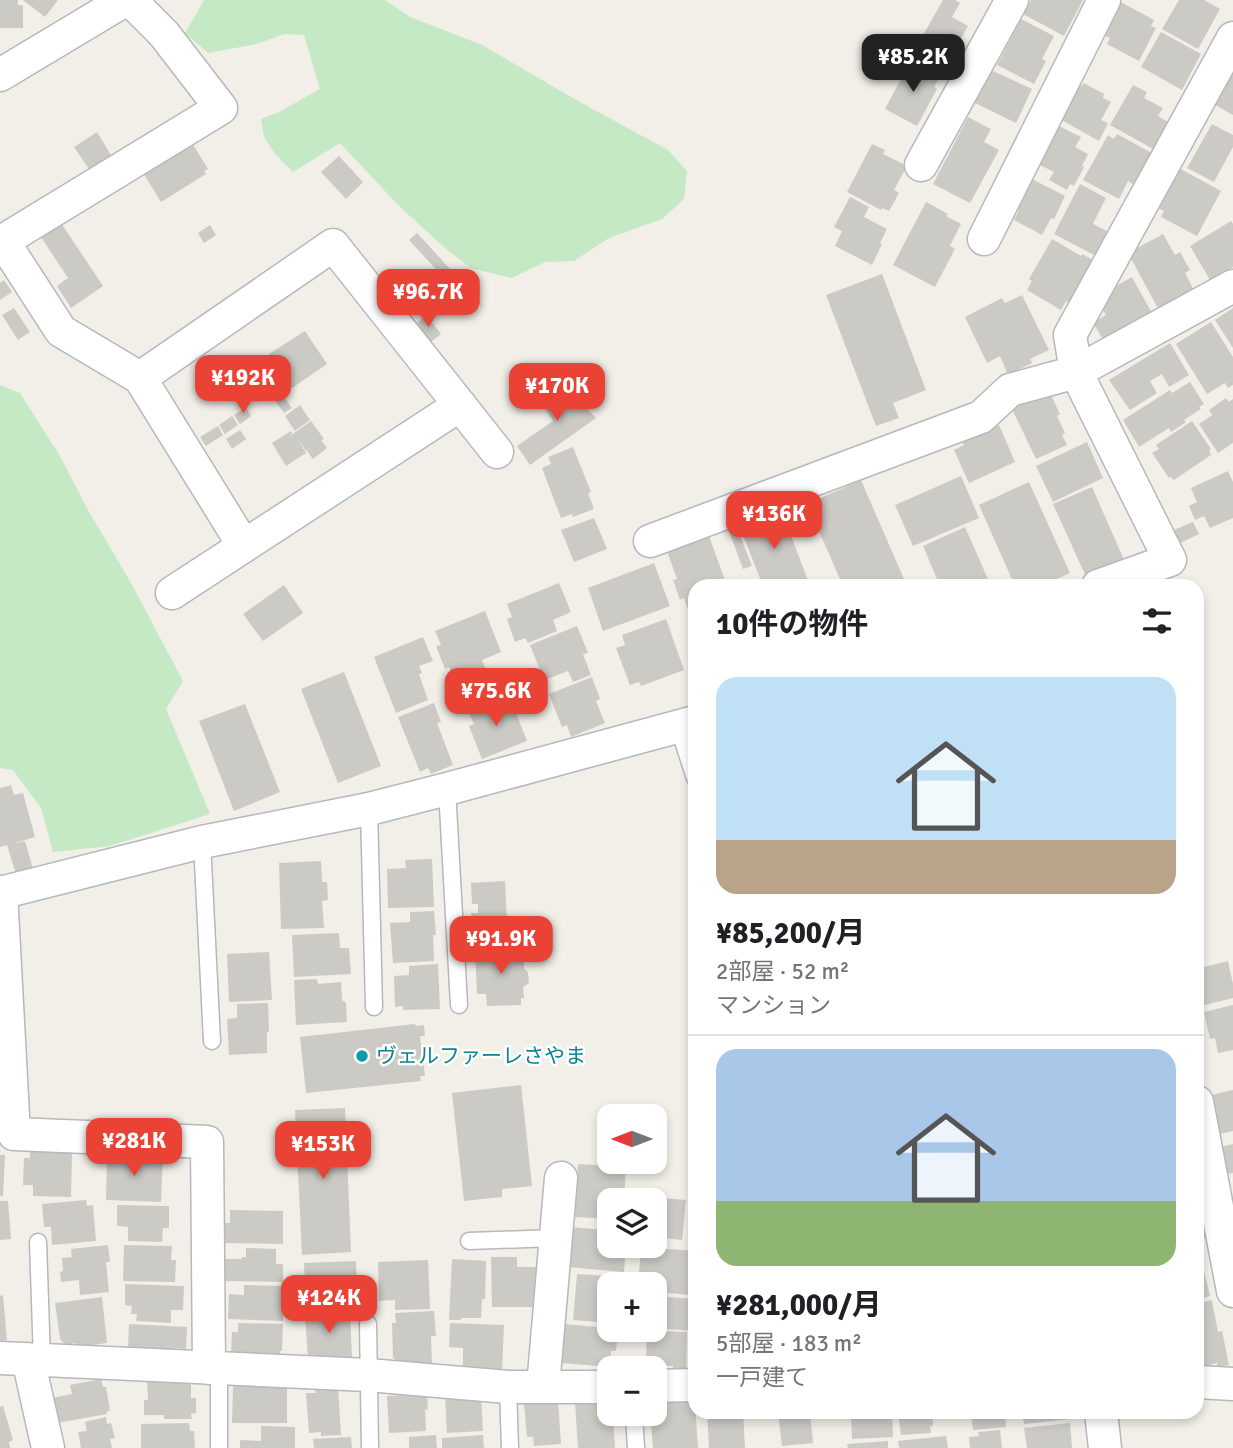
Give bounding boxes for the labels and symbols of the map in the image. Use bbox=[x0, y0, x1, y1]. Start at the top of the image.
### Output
pin: ¥85.2K bbox=[856, 34, 970, 94]
pin: ¥96.7K bbox=[371, 270, 485, 329]
pin: ¥192K bbox=[194, 356, 292, 415]
pin: ¥170K bbox=[508, 364, 606, 423]
pin: ¥136K bbox=[725, 491, 823, 551]
pin: ¥75.6K bbox=[439, 668, 553, 728]
pin: ¥91.9K bbox=[444, 916, 558, 976]
place label: ヴェルファーレさやま bbox=[376, 1043, 586, 1069]
marker: ヴェルファーレさやま bbox=[354, 1048, 370, 1064]
north arrow bbox=[597, 1104, 667, 1174]
pin: ¥281K bbox=[85, 1118, 183, 1178]
pin: ¥153K bbox=[274, 1122, 372, 1181]
pin: ¥124K bbox=[280, 1276, 378, 1335]

